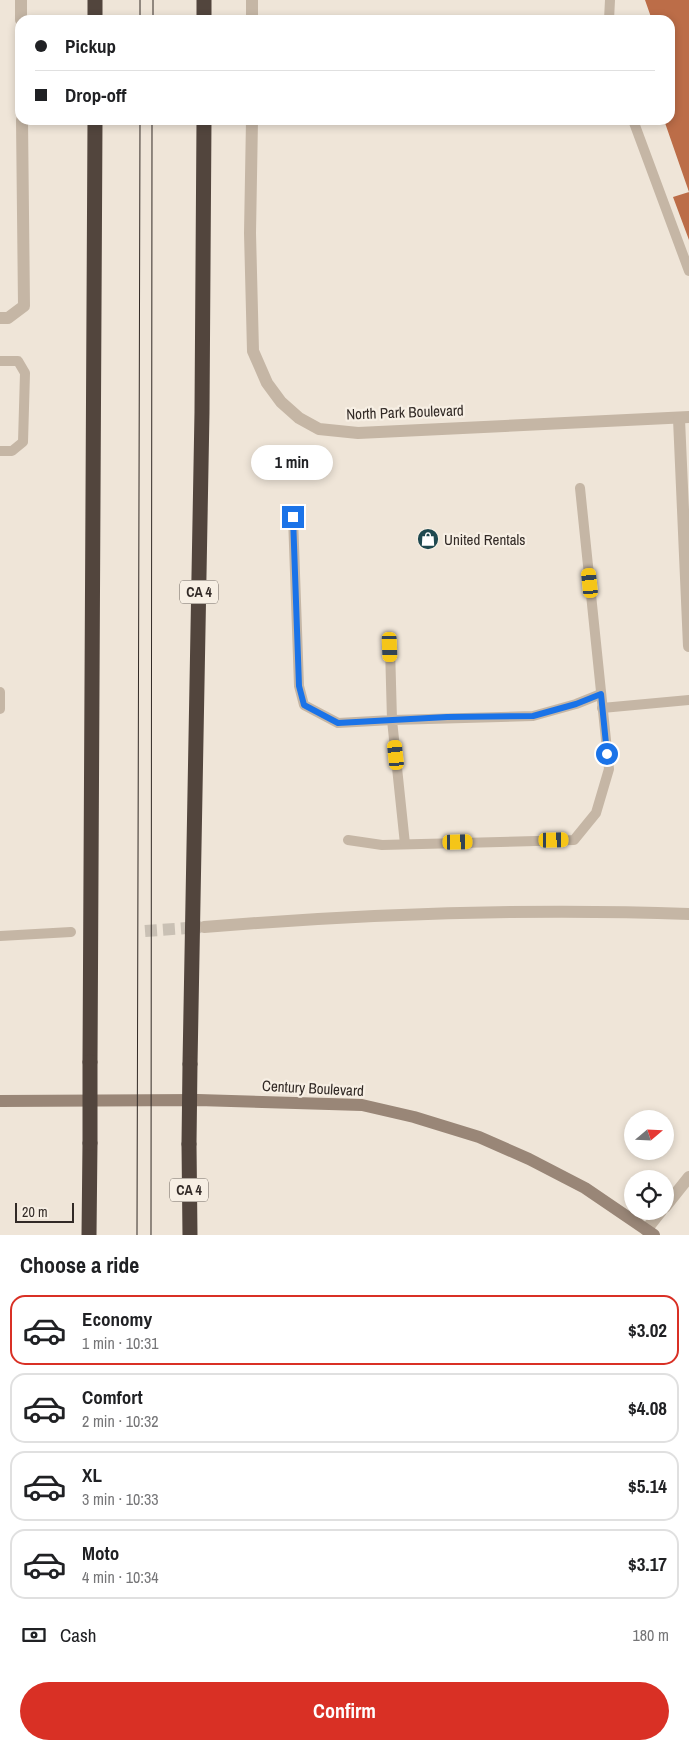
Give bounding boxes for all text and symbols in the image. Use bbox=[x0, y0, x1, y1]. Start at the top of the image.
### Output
text: Pickup bbox=[65, 33, 116, 59]
text: Drop-off bbox=[65, 82, 126, 108]
street label: North Park Boulevard bbox=[346, 399, 464, 425]
callout: 1 min bbox=[252, 444, 334, 480]
text: 1 min bbox=[275, 451, 309, 473]
route end bbox=[282, 506, 304, 528]
shop icon: United Rentals bbox=[416, 527, 440, 551]
place label: United Rentals bbox=[444, 529, 525, 550]
car bbox=[580, 567, 599, 599]
road number: CA 4 bbox=[180, 580, 218, 604]
car bbox=[381, 632, 398, 662]
car bbox=[386, 739, 405, 771]
route start bbox=[596, 743, 618, 765]
car bbox=[538, 832, 569, 848]
car bbox=[442, 834, 473, 850]
street label: Century Boulevard bbox=[262, 1075, 364, 1101]
north arrow bbox=[624, 1110, 674, 1160]
map controls bbox=[624, 1110, 674, 1220]
button: locate bbox=[624, 1170, 674, 1220]
road number: CA 4 bbox=[170, 1178, 208, 1202]
scale bar bbox=[15, 1200, 74, 1223]
text: 20 m bbox=[22, 1203, 48, 1221]
text: Choose a ride bbox=[20, 1250, 139, 1280]
text: Economy bbox=[82, 1306, 152, 1332]
icon: car bbox=[22, 1308, 67, 1353]
text: $3.02 bbox=[628, 1317, 667, 1343]
text: 1 min · 10:31 bbox=[82, 1332, 159, 1354]
text: Comfort bbox=[82, 1384, 143, 1410]
icon: car bbox=[22, 1386, 67, 1431]
text: $4.08 bbox=[628, 1395, 667, 1421]
text: 2 min · 10:32 bbox=[82, 1410, 159, 1432]
text: XL bbox=[82, 1462, 102, 1488]
icon: car bbox=[22, 1464, 67, 1509]
text: $5.14 bbox=[628, 1473, 667, 1499]
text: 3 min · 10:33 bbox=[82, 1488, 159, 1510]
text: Moto bbox=[82, 1540, 119, 1566]
icon: car bbox=[22, 1542, 67, 1587]
text: $3.17 bbox=[628, 1551, 667, 1577]
text: 4 min · 10:34 bbox=[82, 1566, 159, 1588]
icon: cash bbox=[20, 1621, 48, 1649]
text: Cash bbox=[60, 1622, 96, 1648]
text: 180 m bbox=[633, 1624, 669, 1646]
button: Confirm bbox=[20, 1682, 669, 1740]

